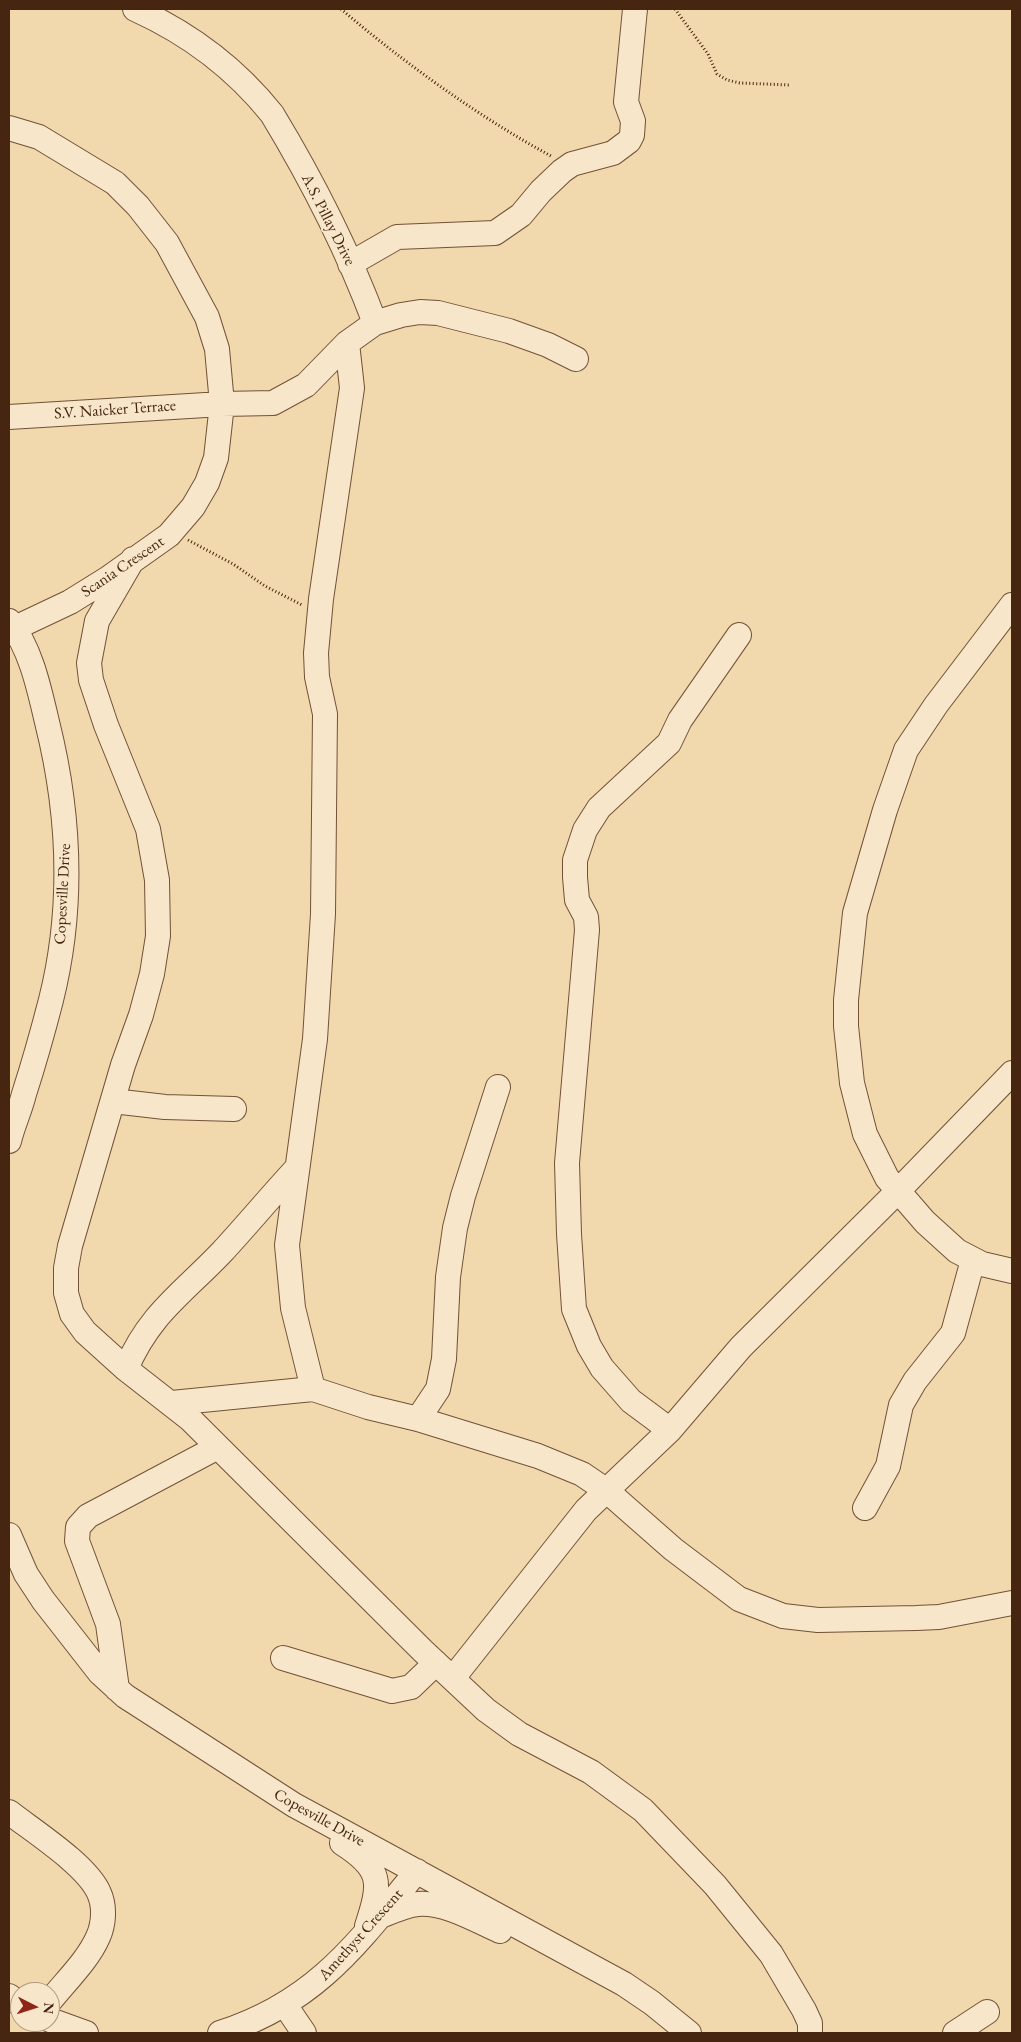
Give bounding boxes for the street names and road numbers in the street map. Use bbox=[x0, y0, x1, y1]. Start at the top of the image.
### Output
street label: A.S. Pillay Drive bbox=[297, 171, 359, 269]
street label: S.V. Naicker Terrace bbox=[53, 396, 177, 424]
street label: Scania Crescent bbox=[78, 532, 168, 602]
street label: Copesville Drive bbox=[51, 843, 75, 945]
street label: Copesville Drive bbox=[270, 1785, 368, 1851]
street label: Amethyst Crescent bbox=[315, 1885, 407, 1985]

